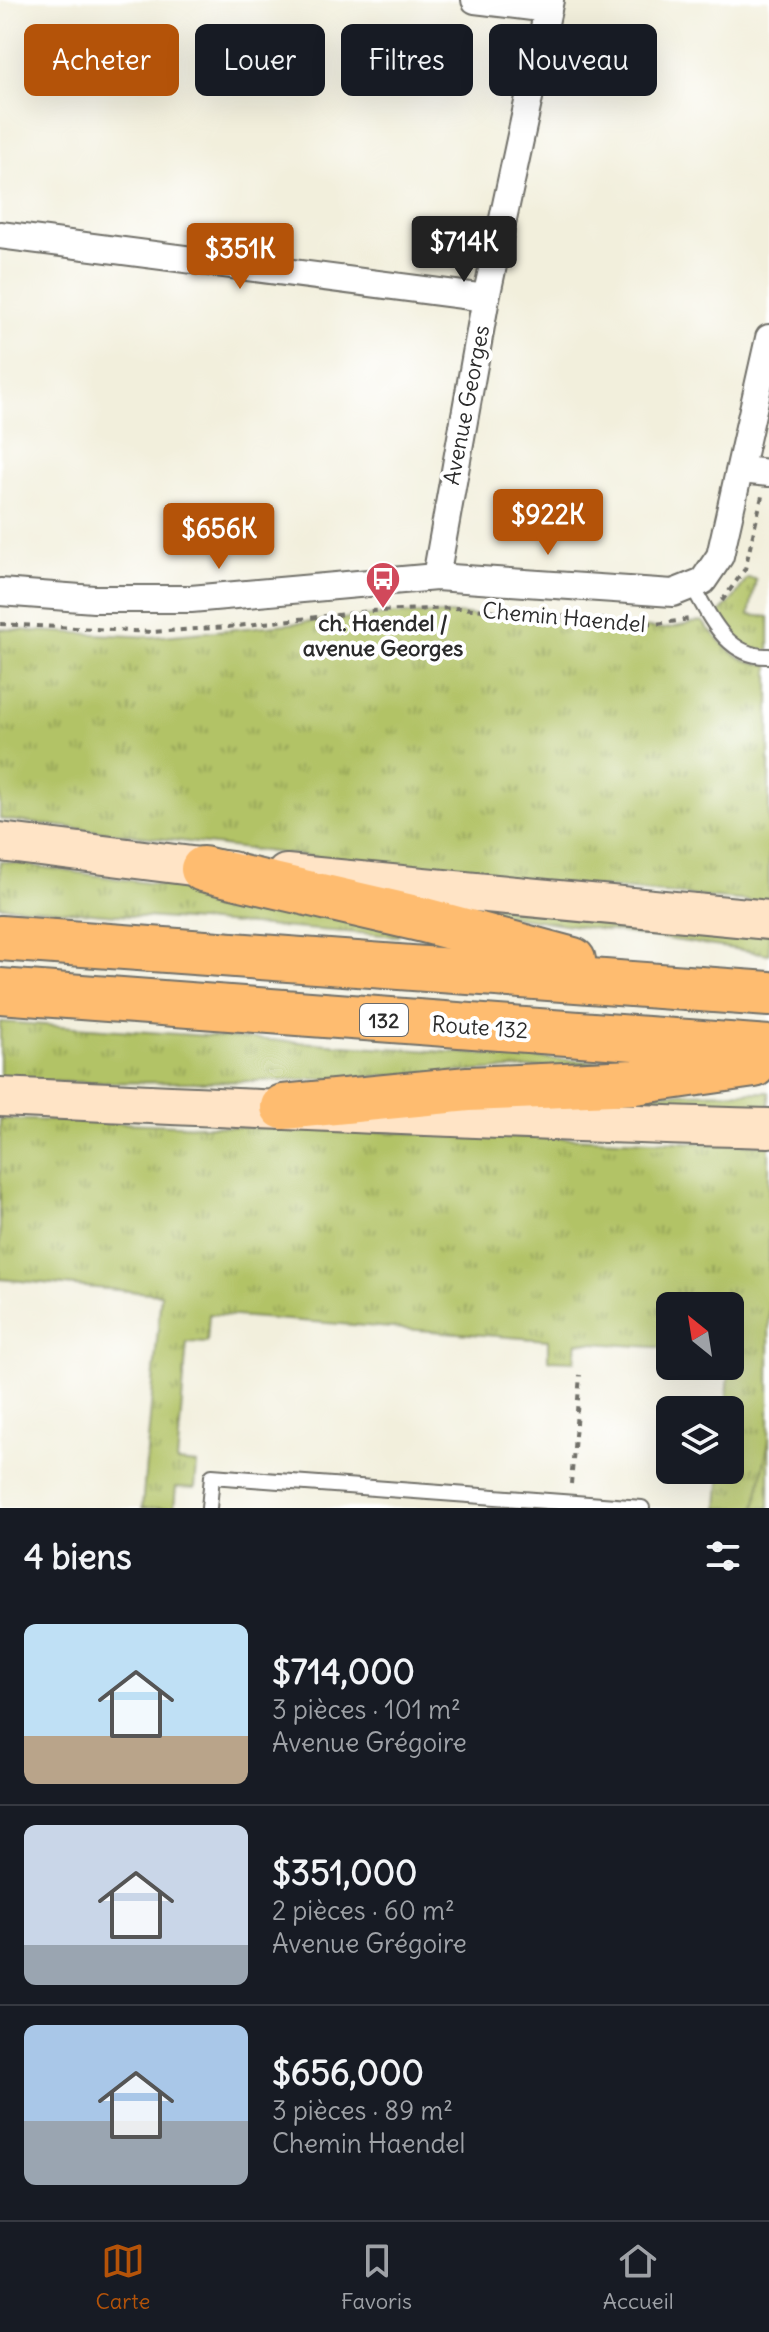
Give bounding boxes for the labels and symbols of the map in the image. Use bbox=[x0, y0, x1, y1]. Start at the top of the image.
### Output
pin: $714K bbox=[408, 216, 520, 284]
pin: $351K bbox=[184, 223, 296, 291]
street label: Avenue Georges bbox=[437, 323, 495, 487]
pin: $922K bbox=[492, 489, 604, 557]
pin: $656K bbox=[163, 503, 275, 571]
bus stop icon: ch. Haendel / avenue Georges bbox=[364, 560, 402, 610]
street label: Chemin Haendel bbox=[481, 596, 647, 638]
place label: ch. Haendel / avenue Georges bbox=[303, 609, 463, 662]
road number: 132 bbox=[360, 1004, 408, 1036]
street label: Route 132 bbox=[431, 1010, 529, 1044]
north arrow bbox=[656, 1292, 744, 1380]

